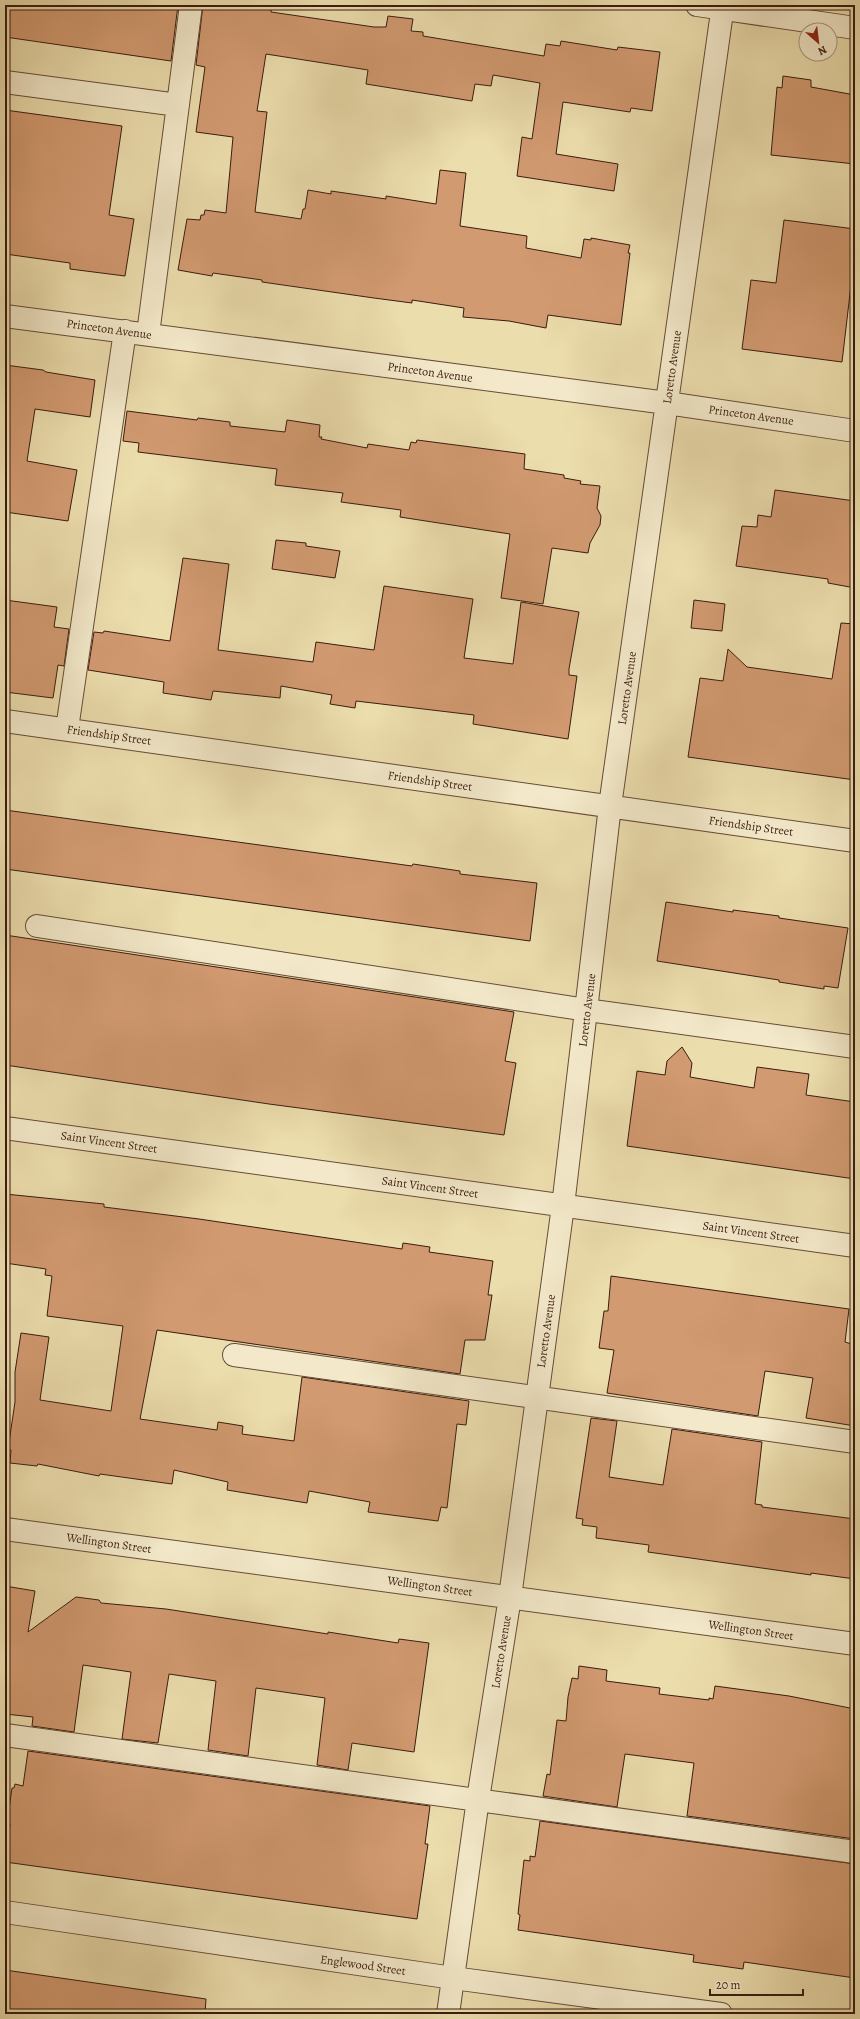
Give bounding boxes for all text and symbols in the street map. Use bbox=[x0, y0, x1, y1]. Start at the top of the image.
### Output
north arrow bbox=[798, 22, 838, 62]
text: N bbox=[815, 42, 830, 59]
street label: Princeton Avenue bbox=[65, 315, 153, 343]
street label: Loretto Avenue bbox=[659, 329, 685, 405]
street label: Princeton Avenue bbox=[386, 358, 474, 386]
street label: Princeton Avenue bbox=[707, 401, 795, 429]
street label: Loretto Avenue bbox=[614, 650, 640, 726]
street label: Friendship Street bbox=[66, 721, 152, 749]
street label: Friendship Street bbox=[387, 767, 473, 795]
street label: Friendship Street bbox=[708, 812, 794, 840]
street label: Loretto Avenue bbox=[575, 972, 599, 1048]
street label: Saint Vincent Street bbox=[60, 1127, 158, 1157]
street label: Saint Vincent Street bbox=[381, 1172, 479, 1202]
street label: Saint Vincent Street bbox=[702, 1217, 800, 1247]
street label: Loretto Avenue bbox=[533, 1293, 559, 1369]
street label: Wellington Street bbox=[64, 1529, 153, 1557]
street label: Wellington Street bbox=[385, 1572, 474, 1600]
street label: Loretto Avenue bbox=[487, 1614, 515, 1690]
street label: Wellington Street bbox=[706, 1616, 795, 1644]
street label: Englewood Street bbox=[319, 1951, 407, 1979]
scale bar bbox=[710, 1971, 803, 1997]
text: 20 m bbox=[716, 1977, 740, 1993]

